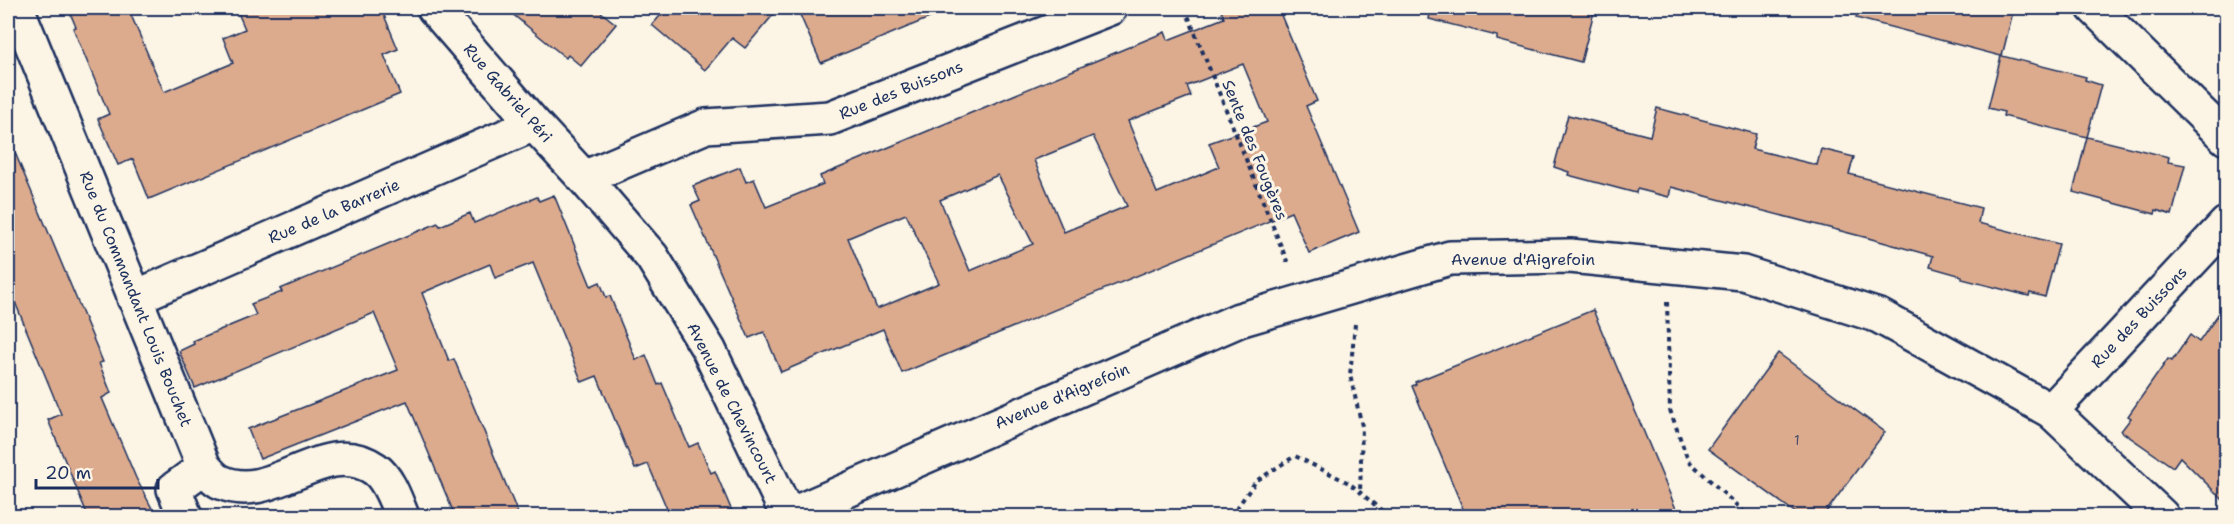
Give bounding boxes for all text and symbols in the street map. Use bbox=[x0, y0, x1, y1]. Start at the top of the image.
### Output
street label: Rue Gabriel Péri bbox=[459, 39, 557, 147]
street label: Rue des Buissons bbox=[836, 56, 966, 124]
street label: Sente des Fougères bbox=[1217, 77, 1293, 223]
street label: Rue du Commandant Louis Bouchet bbox=[75, 168, 197, 430]
street label: Rue de la Barrerie bbox=[265, 174, 403, 248]
street label: Avenue d'Aigrefoin bbox=[1451, 249, 1595, 270]
street label: Rue des Buissons bbox=[2086, 262, 2192, 372]
street label: Avenue de Chevincourt bbox=[682, 319, 782, 487]
street label: Avenue d'Aigrefoin bbox=[992, 358, 1133, 434]
house number: 1 bbox=[1794, 431, 1800, 449]
scale bar bbox=[36, 452, 158, 490]
text: 20 m bbox=[45, 461, 91, 485]

